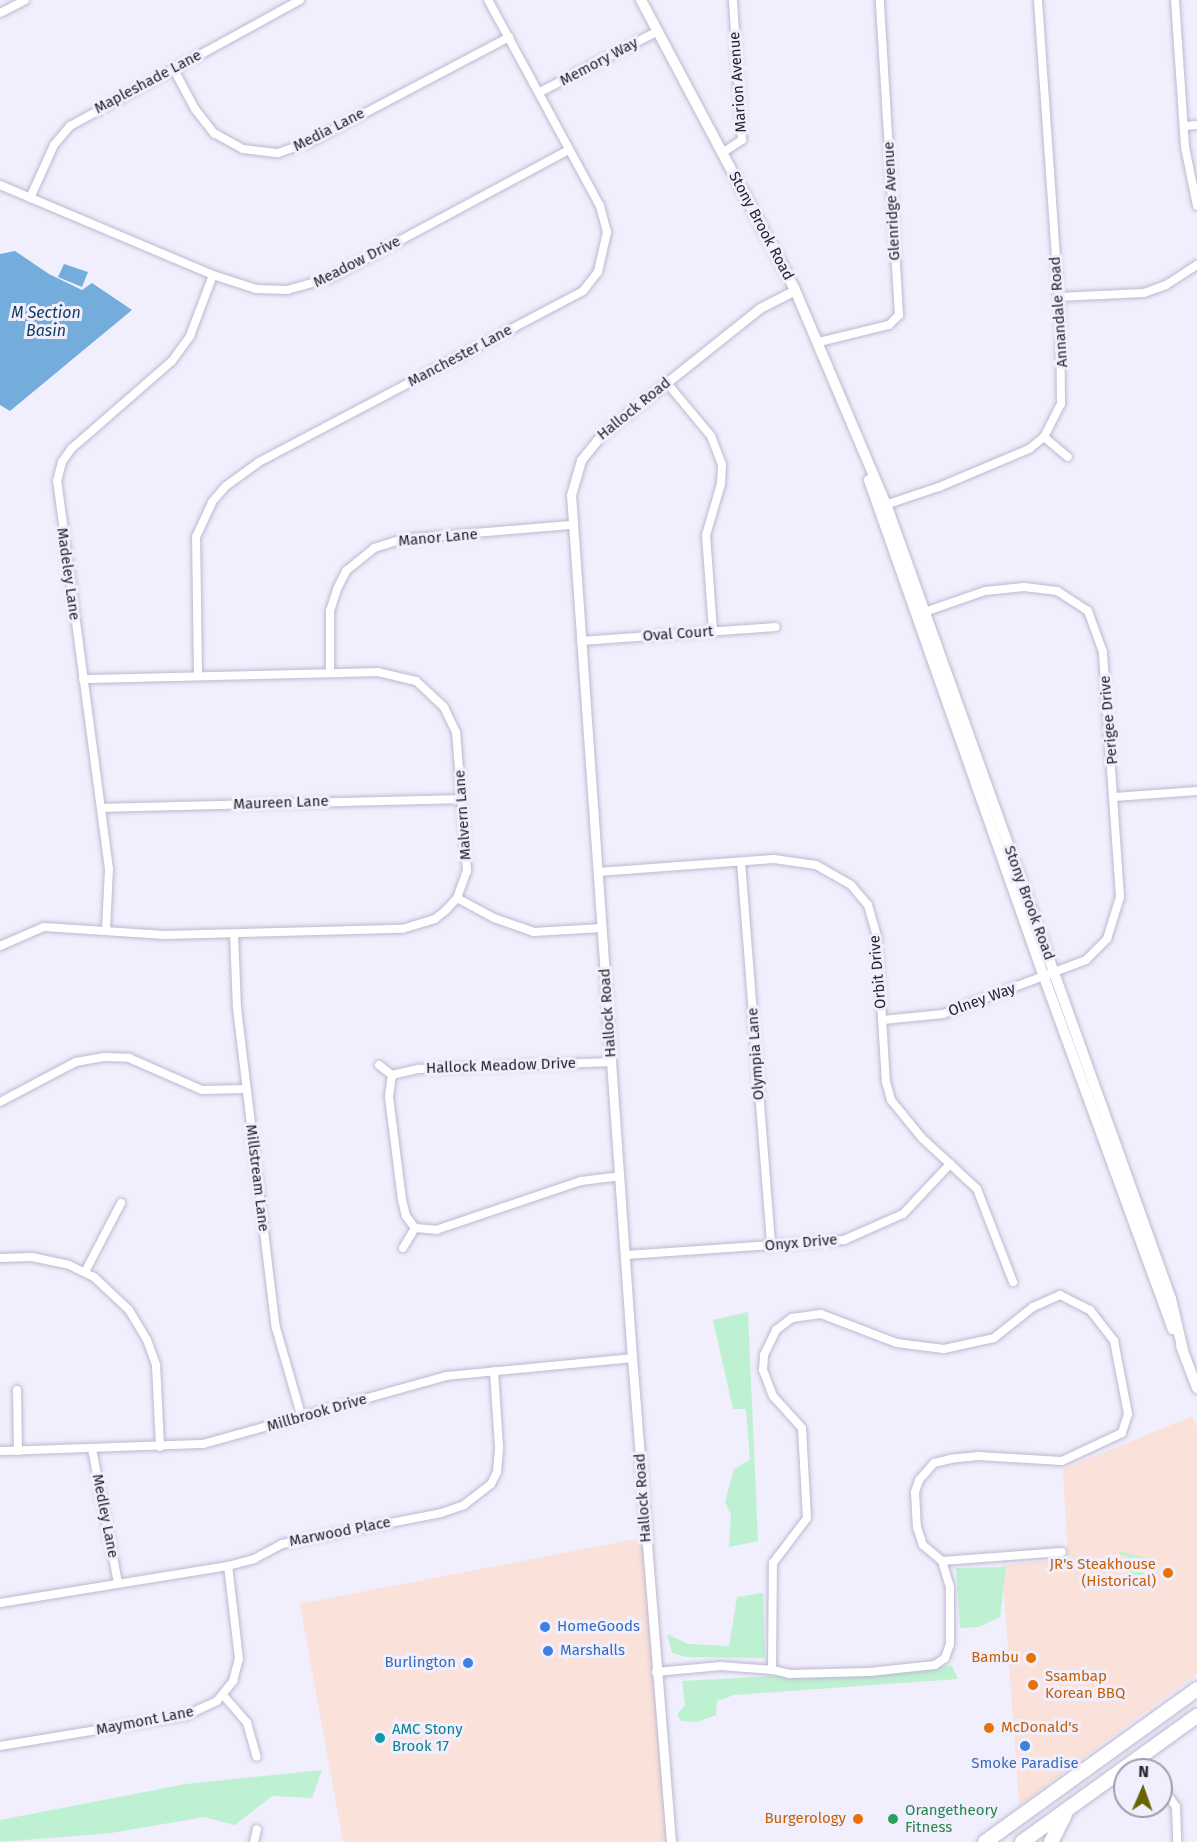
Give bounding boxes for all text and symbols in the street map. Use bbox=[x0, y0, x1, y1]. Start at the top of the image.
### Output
street label: Marion Avenue bbox=[725, 31, 751, 133]
street label: Memory Way bbox=[557, 34, 641, 90]
street label: Mapleshade Lane bbox=[91, 46, 205, 118]
street label: Media Lane bbox=[290, 104, 368, 156]
street label: Glenridge Avenue bbox=[880, 141, 904, 261]
street label: Stony Brook Road bbox=[725, 169, 797, 283]
street label: Meadow Drive bbox=[310, 232, 404, 292]
street label: Annandale Road bbox=[1046, 256, 1072, 368]
water label: M Section Basin bbox=[11, 303, 81, 341]
street label: Manchester Lane bbox=[405, 321, 515, 391]
street label: Hallock Road bbox=[594, 374, 674, 444]
street label: Manor Lane bbox=[398, 526, 478, 550]
street label: Madeley Lane bbox=[53, 527, 83, 621]
street label: Oval Court bbox=[642, 623, 714, 645]
street label: Perigee Drive bbox=[1096, 675, 1122, 765]
street label: Malvern Lane bbox=[451, 769, 475, 861]
street label: Maureen Lane bbox=[233, 792, 329, 814]
street label: Stony Brook Road bbox=[1000, 843, 1058, 963]
street label: Orbit Drive bbox=[866, 934, 890, 1010]
street label: Hallock Road bbox=[596, 968, 620, 1058]
street label: Olney Way bbox=[946, 980, 1018, 1020]
street label: Olympia Lane bbox=[744, 1007, 768, 1101]
street label: Hallock Meadow Drive bbox=[426, 1054, 576, 1078]
street label: Millstream Lane bbox=[241, 1123, 273, 1233]
street label: Onyx Drive bbox=[764, 1231, 838, 1255]
street label: Millbrook Drive bbox=[265, 1390, 369, 1436]
street label: Hallock Road bbox=[631, 1453, 655, 1543]
street label: Medley Lane bbox=[88, 1473, 122, 1559]
street label: Marwood Place bbox=[288, 1513, 392, 1551]
place label: JR's Steakhouse (Historical) bbox=[1050, 1555, 1156, 1590]
marker: JR's Steakhouse (Historical) bbox=[1161, 1566, 1175, 1580]
place label: HomeGoods bbox=[557, 1618, 640, 1636]
marker: HomeGoods bbox=[538, 1620, 552, 1634]
place label: Marshalls bbox=[560, 1642, 625, 1660]
marker: Marshalls bbox=[541, 1644, 555, 1658]
place label: Bambu bbox=[971, 1649, 1019, 1667]
marker: Bambu bbox=[1024, 1651, 1038, 1665]
place label: Burlington bbox=[384, 1654, 456, 1672]
marker: Burlington bbox=[461, 1656, 475, 1670]
place label: Ssambap Korean BBQ bbox=[1045, 1667, 1125, 1702]
marker: Ssambap Korean BBQ bbox=[1026, 1678, 1040, 1692]
street label: Maymont Lane bbox=[95, 1703, 195, 1739]
place label: McDonald's bbox=[1001, 1719, 1078, 1737]
place label: AMC Stony Brook 17 bbox=[392, 1720, 463, 1755]
marker: McDonald's bbox=[982, 1721, 996, 1735]
marker: AMC Stony Brook 17 bbox=[373, 1731, 387, 1745]
marker: Smoke Paradise bbox=[1018, 1739, 1032, 1753]
place label: Smoke Paradise bbox=[971, 1755, 1079, 1773]
north arrow bbox=[1113, 1758, 1173, 1818]
text: N bbox=[1138, 1762, 1149, 1781]
place label: Orangetheory Fitness bbox=[905, 1801, 998, 1836]
place label: Burgerology bbox=[764, 1810, 846, 1828]
marker: Burgerology bbox=[851, 1812, 865, 1826]
marker: Orangetheory Fitness bbox=[886, 1812, 900, 1826]

